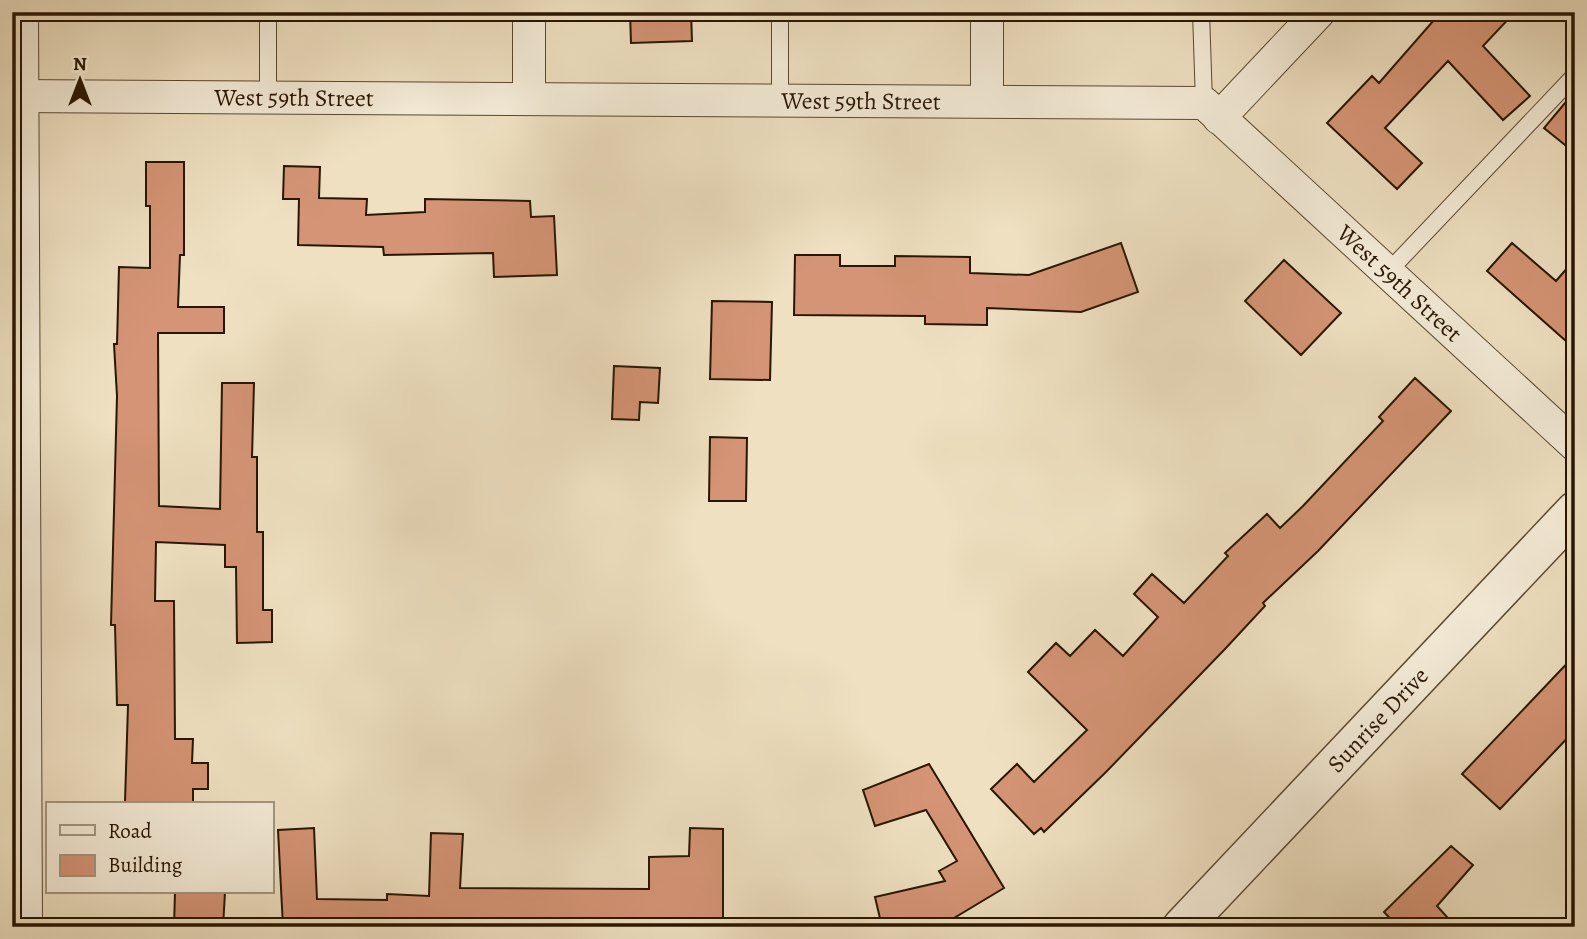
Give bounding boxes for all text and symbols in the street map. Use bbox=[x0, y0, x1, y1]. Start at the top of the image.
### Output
north arrow bbox=[46, 46, 116, 116]
text: N bbox=[73, 51, 87, 77]
street label: West 59th Street bbox=[213, 81, 374, 114]
street label: West 59th Street bbox=[780, 85, 941, 117]
street label: West 59th Street bbox=[1329, 217, 1469, 349]
street label: Sunrise Drive bbox=[1320, 660, 1435, 780]
legend bbox=[46, 802, 273, 894]
text: Road bbox=[108, 817, 152, 845]
text: Building bbox=[108, 851, 183, 879]

